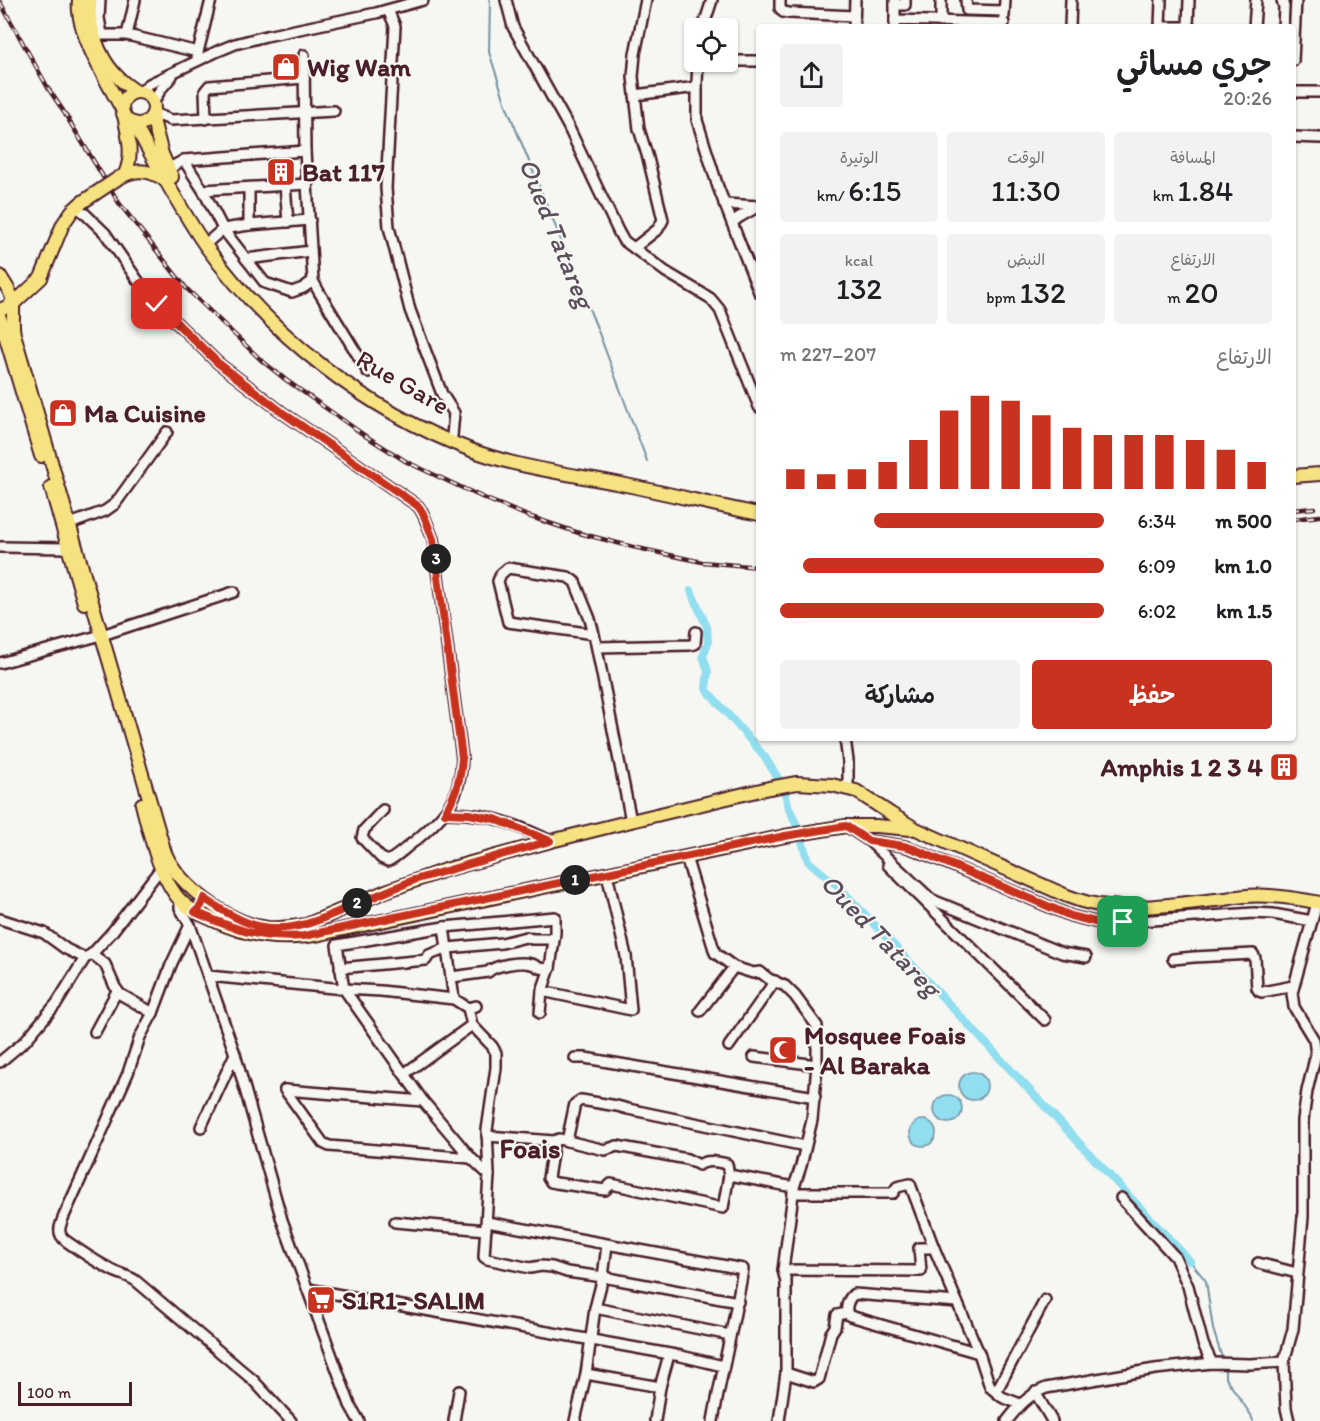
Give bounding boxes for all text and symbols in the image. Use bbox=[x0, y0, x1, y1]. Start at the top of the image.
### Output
map controls bbox=[684, 18, 738, 72]
button: locate bbox=[684, 18, 738, 72]
button: share bbox=[780, 44, 843, 107]
text: جري مسائي bbox=[1116, 44, 1272, 83]
shop icon: Wig Wam bbox=[270, 51, 302, 83]
place label: Wig Wam bbox=[307, 51, 412, 83]
text: 20:26 bbox=[1223, 86, 1272, 110]
text: الوتيرة bbox=[840, 148, 878, 167]
text: الوقت bbox=[1007, 148, 1045, 167]
text: المسافة bbox=[1170, 148, 1216, 167]
water label: Oued Tatareg bbox=[512, 153, 603, 316]
building icon: Bat 117 bbox=[265, 156, 297, 188]
place label: Bat 117 bbox=[302, 156, 385, 188]
text: 6:15 bbox=[848, 172, 901, 209]
text: 11:30 bbox=[991, 172, 1061, 209]
text: 1.84 bbox=[1177, 172, 1233, 209]
text: /km bbox=[817, 186, 848, 205]
text: km bbox=[1153, 186, 1177, 205]
text: النبض bbox=[1007, 250, 1045, 269]
text: الارتفاع bbox=[1171, 250, 1215, 269]
text: kcal bbox=[845, 251, 873, 270]
text: 132 bbox=[836, 270, 882, 307]
text: 132 bbox=[1020, 274, 1066, 311]
text: 20 bbox=[1184, 274, 1219, 311]
pin bbox=[131, 278, 182, 329]
icon: check bbox=[140, 287, 173, 320]
text: bpm bbox=[986, 288, 1020, 307]
text: m bbox=[1167, 288, 1184, 307]
text: 207–227 m bbox=[780, 342, 876, 366]
street label: Rue Gare bbox=[351, 343, 455, 421]
text: الارتفاع bbox=[1216, 345, 1272, 369]
shop icon: Ma Cuisine bbox=[47, 397, 79, 429]
place label: Ma Cuisine bbox=[84, 397, 206, 429]
text: 6:34 bbox=[1138, 509, 1176, 533]
text: 500 m bbox=[1216, 509, 1272, 533]
pin: 3 bbox=[421, 544, 451, 574]
text: 3 bbox=[432, 549, 440, 568]
text: 6:09 bbox=[1138, 554, 1176, 578]
text: 1.0 km bbox=[1215, 554, 1272, 578]
text: 6:02 bbox=[1138, 599, 1176, 623]
text: 1.5 km bbox=[1216, 599, 1272, 623]
button: مشاركة bbox=[780, 660, 1020, 729]
button: حفظ bbox=[1032, 660, 1272, 729]
place label: Amphis 1 2 3 4 bbox=[1100, 751, 1263, 783]
building icon: Amphis 1 2 3 4 bbox=[1268, 751, 1300, 783]
pin: 1 bbox=[560, 865, 590, 895]
water label: Oued Tatareg bbox=[814, 866, 950, 1006]
text: 1 bbox=[571, 870, 579, 889]
pin: 2 bbox=[342, 888, 372, 918]
text: 2 bbox=[353, 893, 361, 912]
pin bbox=[1097, 896, 1148, 947]
icon: arrive bbox=[1106, 905, 1139, 938]
place label: Mosquee Foais - Al Baraka bbox=[804, 1019, 966, 1081]
mosque icon: Mosquee Foais - Al Baraka bbox=[767, 1034, 799, 1066]
district label: Foais bbox=[499, 1131, 561, 1165]
supermarket icon: S1R1- SALIM bbox=[305, 1284, 337, 1316]
place label: S1R1- SALIM bbox=[342, 1284, 485, 1316]
scale bar bbox=[18, 1379, 132, 1406]
text: 100 m bbox=[27, 1383, 71, 1402]

